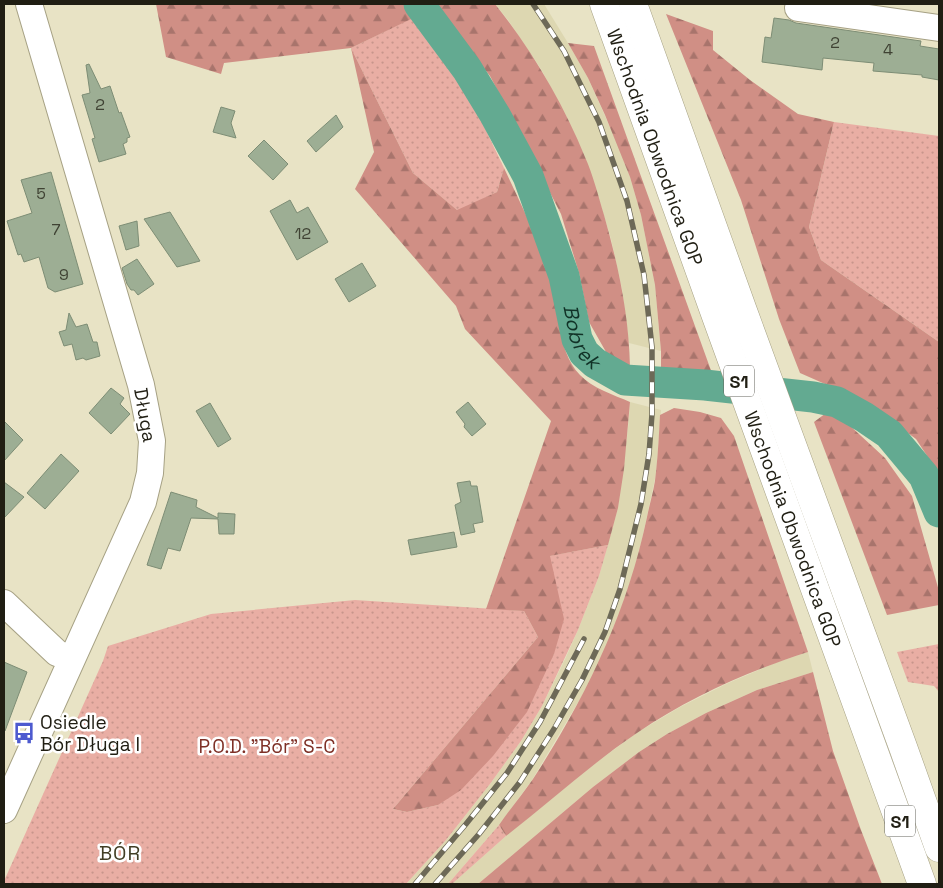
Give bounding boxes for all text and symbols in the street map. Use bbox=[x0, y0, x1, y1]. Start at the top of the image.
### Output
street label: Wschodnia Obwodnica GOP bbox=[601, 25, 709, 269]
house number: 2 bbox=[830, 32, 840, 53]
house number: 4 bbox=[883, 39, 893, 60]
house number: 2 bbox=[95, 94, 105, 115]
house number: 5 bbox=[36, 183, 46, 204]
house number: 7 bbox=[51, 219, 61, 240]
house number: 12 bbox=[295, 223, 311, 244]
house number: 9 bbox=[59, 264, 69, 285]
water label: Bobrek bbox=[557, 302, 608, 376]
road number: S1 bbox=[724, 366, 754, 396]
street label: Długa bbox=[128, 386, 162, 444]
street label: Wschodnia Obwodnica GOP bbox=[739, 407, 848, 651]
place label: Osiedle Bór Długa I bbox=[40, 710, 140, 757]
bus stop icon: Osiedle Bór Długa I bbox=[11, 720, 37, 746]
park label: P.O.D. "Bór" S-C bbox=[199, 734, 336, 759]
road number: S1 bbox=[885, 806, 915, 836]
district label: BÓR bbox=[99, 840, 141, 866]

